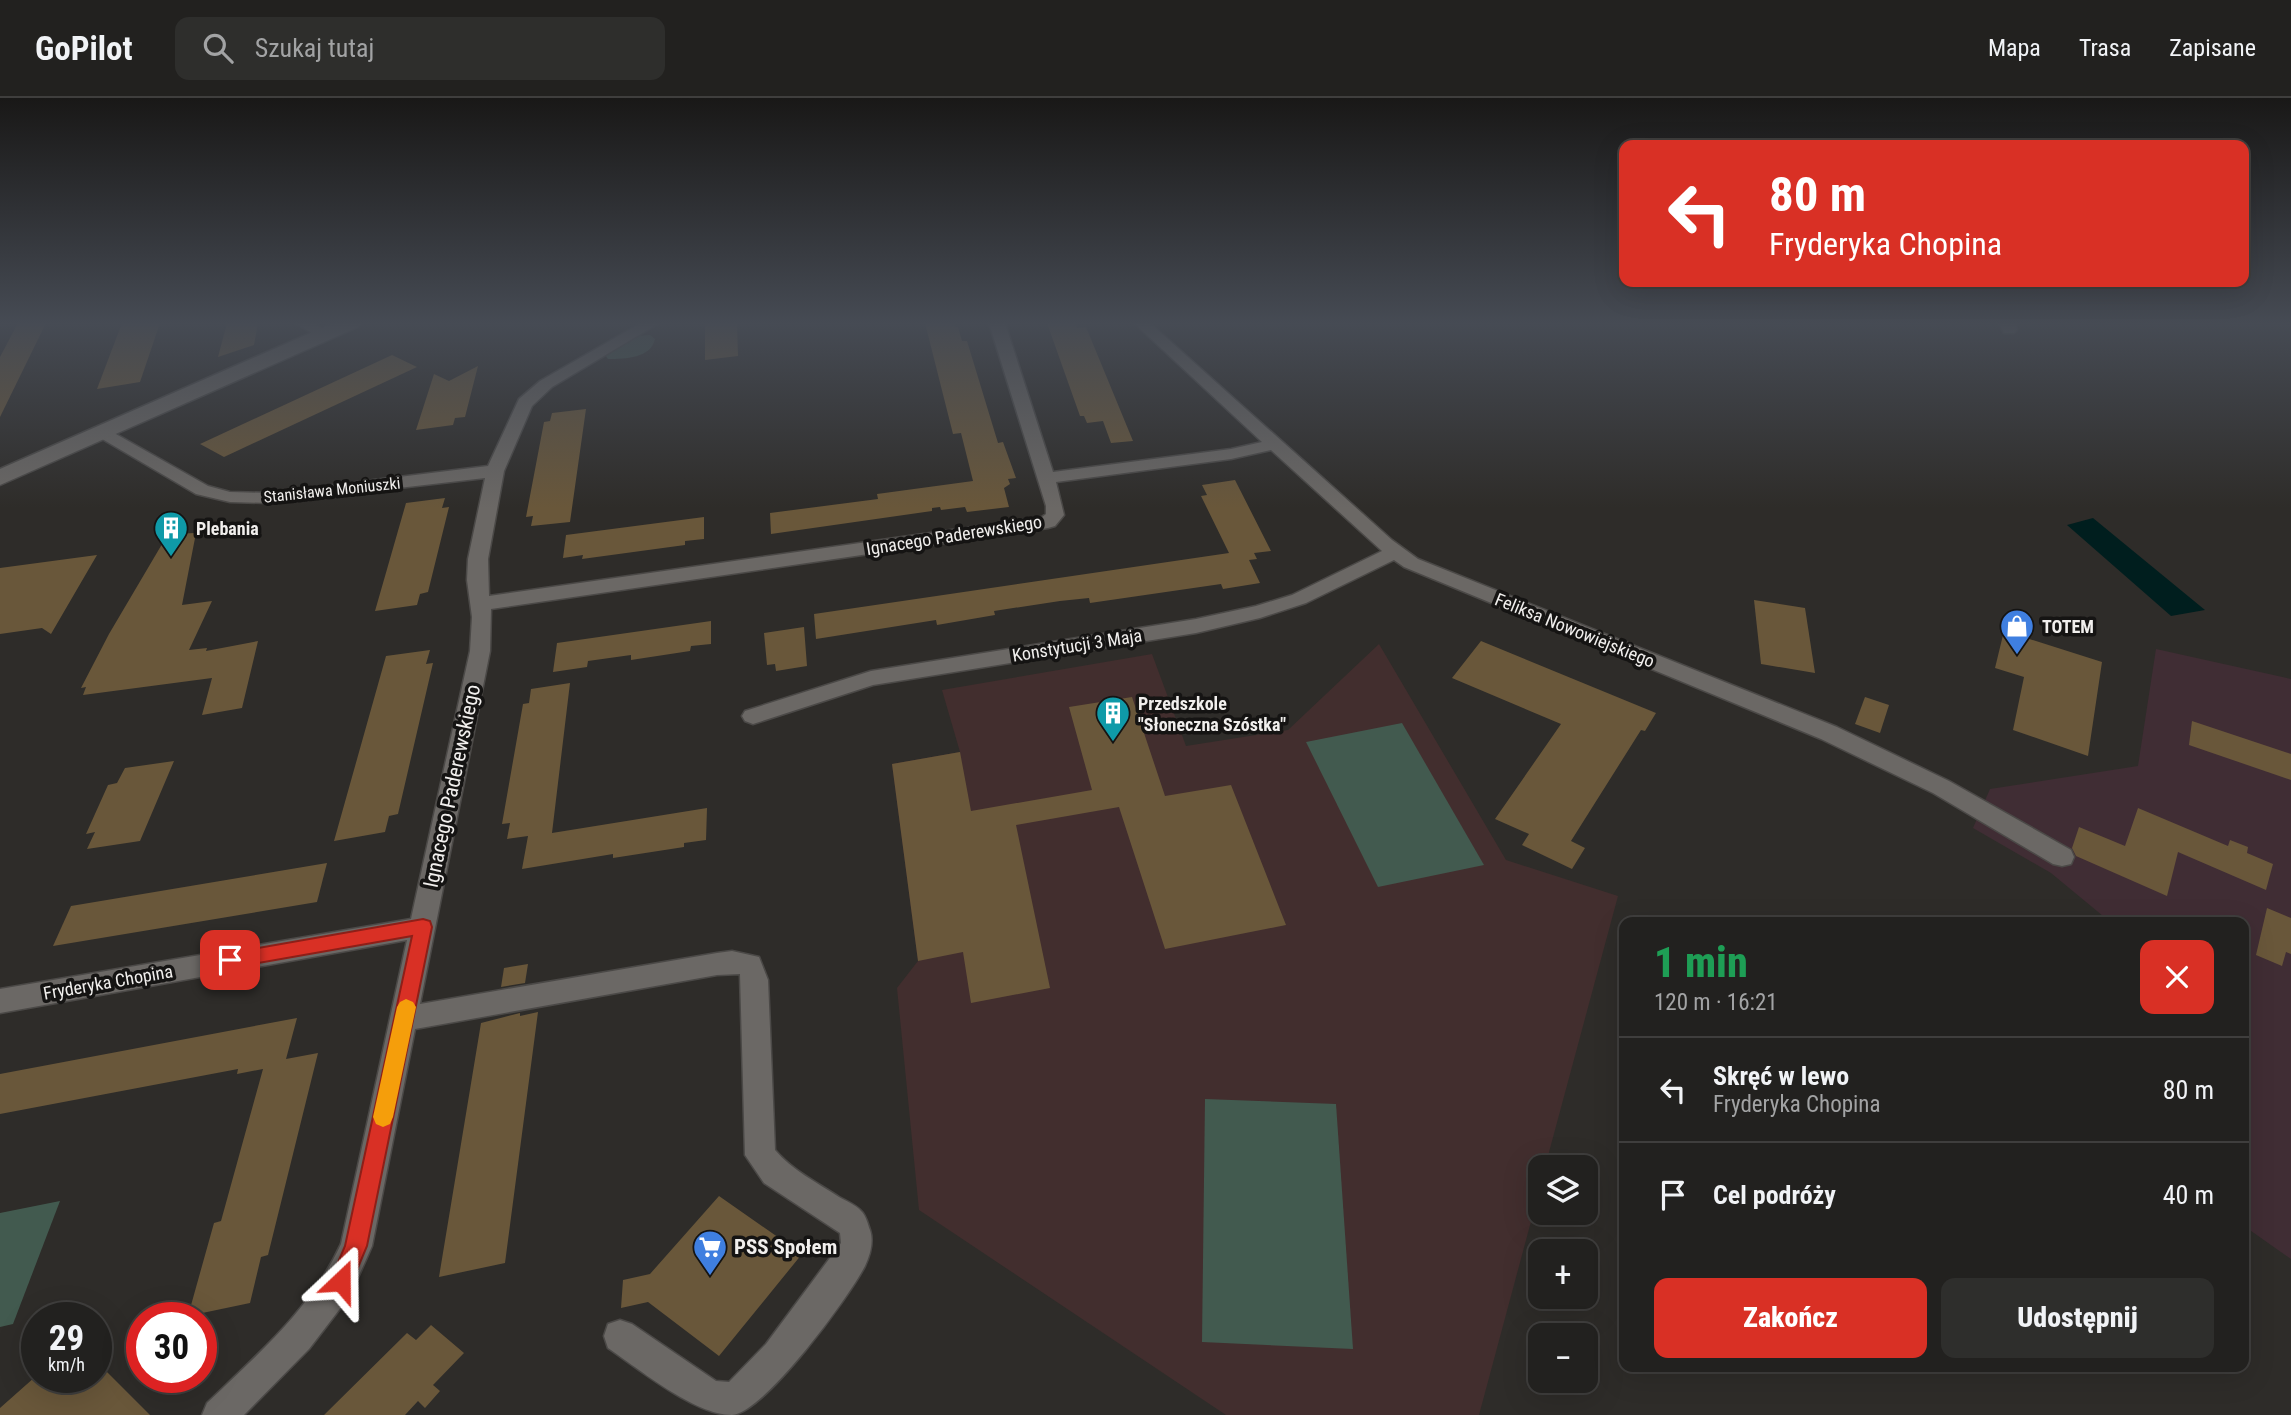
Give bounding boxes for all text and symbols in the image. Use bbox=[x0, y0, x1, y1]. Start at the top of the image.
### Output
search box bbox=[175, 17, 665, 80]
text: GoPilot bbox=[35, 29, 133, 68]
icon: search bbox=[199, 29, 237, 67]
text: Szukaj tutaj bbox=[255, 33, 374, 63]
text: Mapa bbox=[1988, 34, 2041, 62]
text: Trasa bbox=[2079, 34, 2131, 62]
text: Zapisane bbox=[2169, 34, 2256, 62]
text: 80 m bbox=[1769, 166, 1866, 223]
icon: left bbox=[1654, 168, 1745, 259]
text: Fryderyka Chopina bbox=[1769, 225, 2002, 263]
street label: Stanisława Moniuszki bbox=[263, 473, 401, 507]
building icon: Plebania bbox=[152, 509, 190, 558]
street label: Ignacego Paderewskiego bbox=[865, 511, 1043, 559]
place label: Plebania bbox=[196, 518, 259, 539]
street label: Feliksa Nowowiejskiego bbox=[1492, 588, 1658, 672]
shop icon: TOTEM bbox=[1998, 607, 2036, 656]
place label: TOTEM bbox=[2042, 616, 2094, 637]
street label: Konstytucji 3 Maja bbox=[1011, 624, 1143, 666]
street label: Ignacego Paderewskiego bbox=[419, 682, 485, 890]
place label: Przedszkole "Słoneczna Szóstka" bbox=[1138, 693, 1286, 735]
building icon: Przedszkole "Słoneczna Szóstka" bbox=[1094, 694, 1132, 743]
pin bbox=[200, 930, 260, 990]
text: 1 min bbox=[1654, 938, 1748, 987]
button: close bbox=[2140, 940, 2214, 1014]
icon: arrive bbox=[211, 941, 249, 979]
street label: Fryderyka Chopina bbox=[42, 960, 174, 1004]
text: 120 m · 16:21 bbox=[1654, 989, 1778, 1016]
text: Skręć w lewo bbox=[1713, 1061, 1849, 1091]
icon: left bbox=[1654, 1071, 1692, 1109]
text: 80 m bbox=[2163, 1075, 2214, 1105]
text: Fryderyka Chopina bbox=[1713, 1091, 1881, 1118]
map controls bbox=[1528, 1155, 1598, 1393]
button: layers bbox=[1528, 1155, 1598, 1225]
icon: arrive bbox=[1654, 1176, 1692, 1214]
text: Cel podróży bbox=[1713, 1180, 1836, 1210]
text: 40 m bbox=[2163, 1180, 2214, 1210]
supermarket icon: PSS Społem bbox=[691, 1228, 729, 1277]
place label: PSS Społem bbox=[734, 1235, 837, 1259]
button: + bbox=[1528, 1239, 1598, 1309]
position arrow bbox=[304, 1244, 378, 1318]
button: Zakończ bbox=[1654, 1278, 1927, 1358]
button: Udostępnij bbox=[1941, 1278, 2214, 1358]
speed limit sign: 30 bbox=[126, 1302, 217, 1393]
text: 29 bbox=[49, 1318, 84, 1359]
button: − bbox=[1528, 1323, 1598, 1393]
text: km/h bbox=[48, 1354, 85, 1375]

